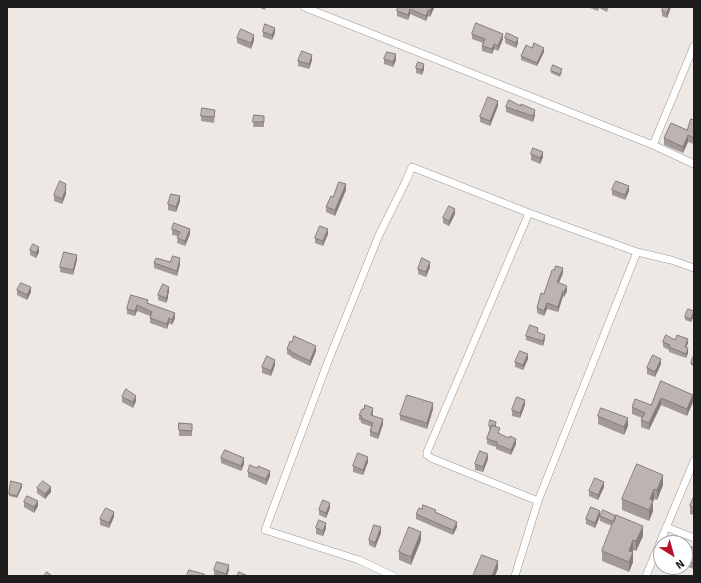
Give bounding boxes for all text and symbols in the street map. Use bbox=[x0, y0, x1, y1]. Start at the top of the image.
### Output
north arrow bbox=[653, 535, 693, 575]
text: N bbox=[673, 557, 687, 572]

